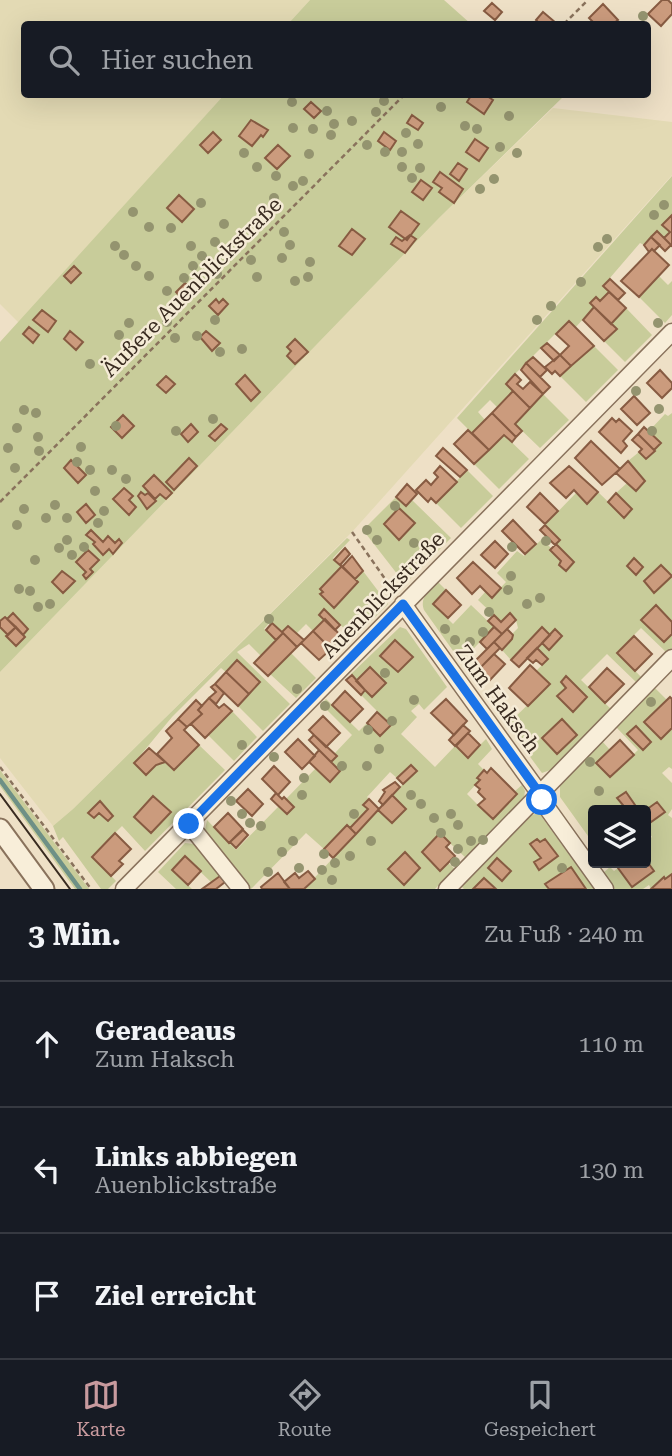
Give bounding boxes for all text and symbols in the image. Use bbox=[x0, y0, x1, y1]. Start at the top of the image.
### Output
search box bbox=[21, 21, 651, 98]
icon: search bbox=[45, 41, 83, 79]
text: Hier suchen bbox=[101, 45, 253, 75]
street label: Äußere Auenblickstraße bbox=[97, 192, 287, 382]
street label: Auenblickstraße bbox=[317, 527, 449, 663]
street label: Zum Haksch bbox=[451, 640, 545, 758]
route start bbox=[526, 784, 557, 815]
map controls bbox=[588, 805, 651, 868]
button: layers bbox=[588, 805, 651, 868]
route end bbox=[173, 808, 204, 839]
text: 3 Min. bbox=[28, 917, 121, 952]
text: Zu Fuß · 240 m bbox=[484, 921, 644, 948]
text: Geradeaus bbox=[95, 1016, 236, 1046]
icon: ahead bbox=[28, 1025, 66, 1063]
text: 110 m bbox=[579, 1031, 644, 1058]
text: Zum Haksch bbox=[95, 1046, 235, 1073]
text: Links abbiegen bbox=[95, 1142, 298, 1172]
icon: left bbox=[28, 1151, 66, 1189]
text: 130 m bbox=[579, 1157, 644, 1184]
text: Auenblickstraße bbox=[95, 1172, 277, 1199]
icon: arrive bbox=[28, 1277, 66, 1315]
text: Ziel erreicht bbox=[95, 1281, 256, 1311]
tab: Karte bbox=[76, 1376, 125, 1441]
tab: Route bbox=[278, 1376, 332, 1441]
tab: Gespeichert bbox=[484, 1376, 596, 1441]

